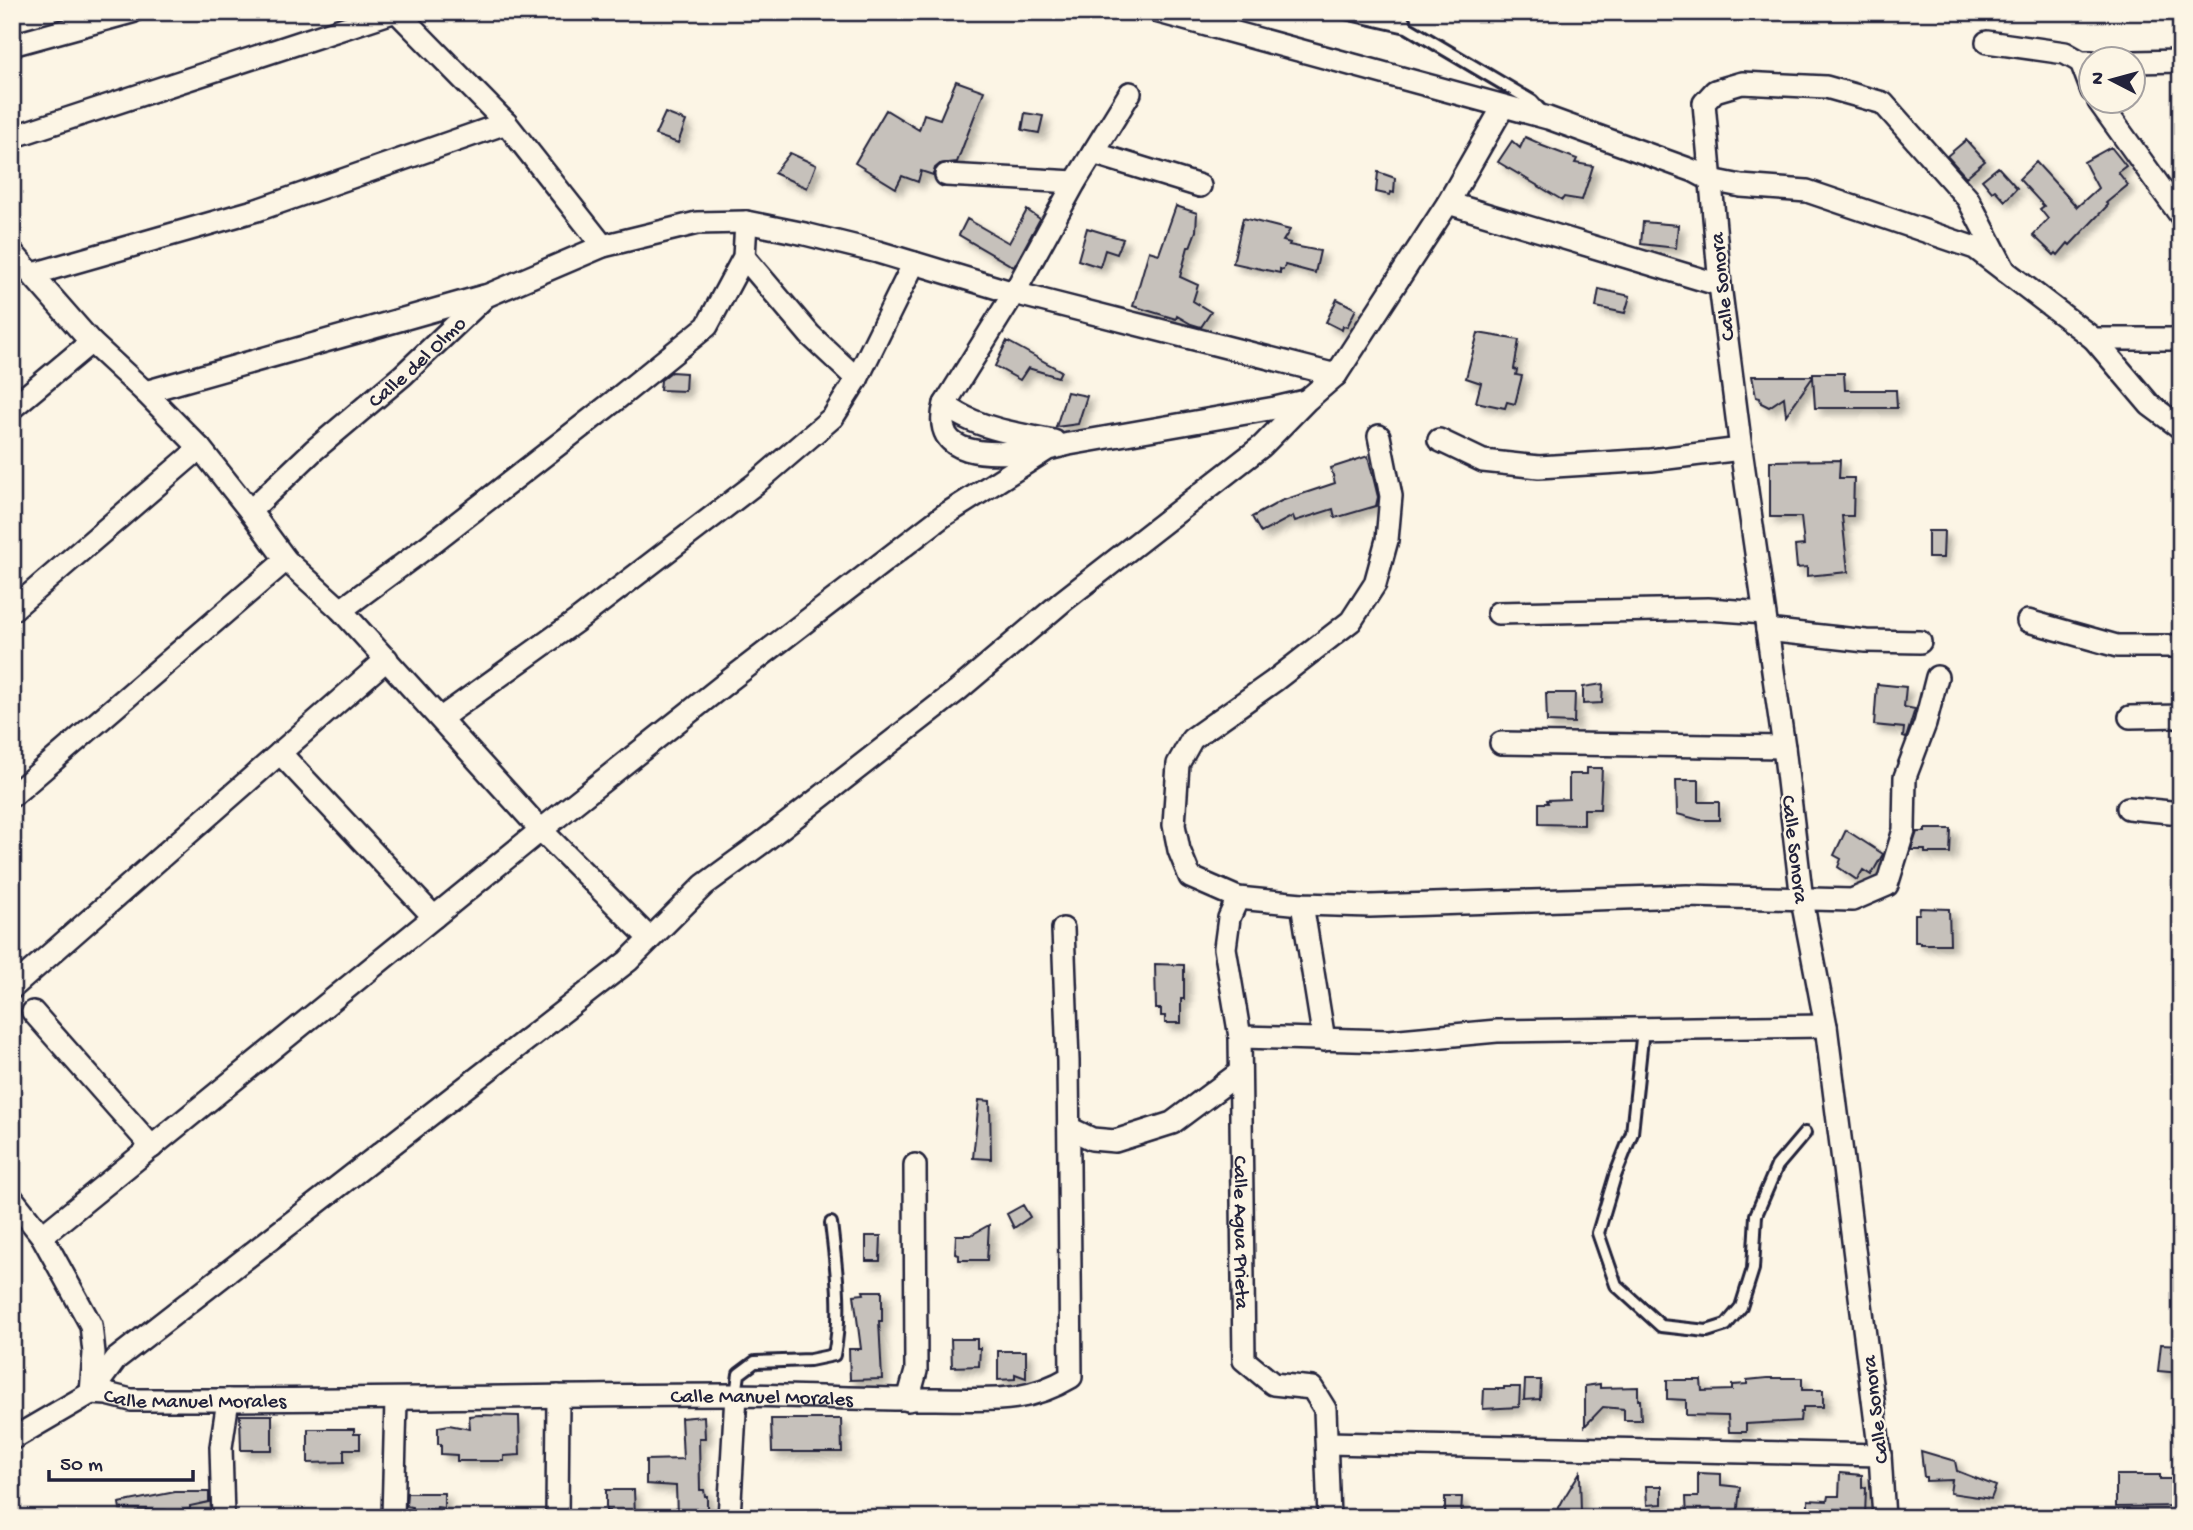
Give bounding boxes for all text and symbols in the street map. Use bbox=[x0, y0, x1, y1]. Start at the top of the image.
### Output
north arrow bbox=[2078, 46, 2148, 116]
text: N bbox=[2086, 71, 2111, 86]
street label: Calle Sonora bbox=[1706, 230, 1743, 342]
street label: Calle del Olmo bbox=[364, 312, 473, 415]
street label: Calle Sonora bbox=[1773, 794, 1812, 906]
street label: Calle Agua Prieta bbox=[1225, 1156, 1252, 1311]
street label: Calle Sonora bbox=[1858, 1353, 1897, 1465]
street label: Calle Manuel Morales bbox=[101, 1385, 287, 1416]
street label: Calle Manuel Morales bbox=[671, 1386, 855, 1414]
scale bar bbox=[49, 1439, 192, 1483]
text: 50 m bbox=[60, 1454, 103, 1479]

